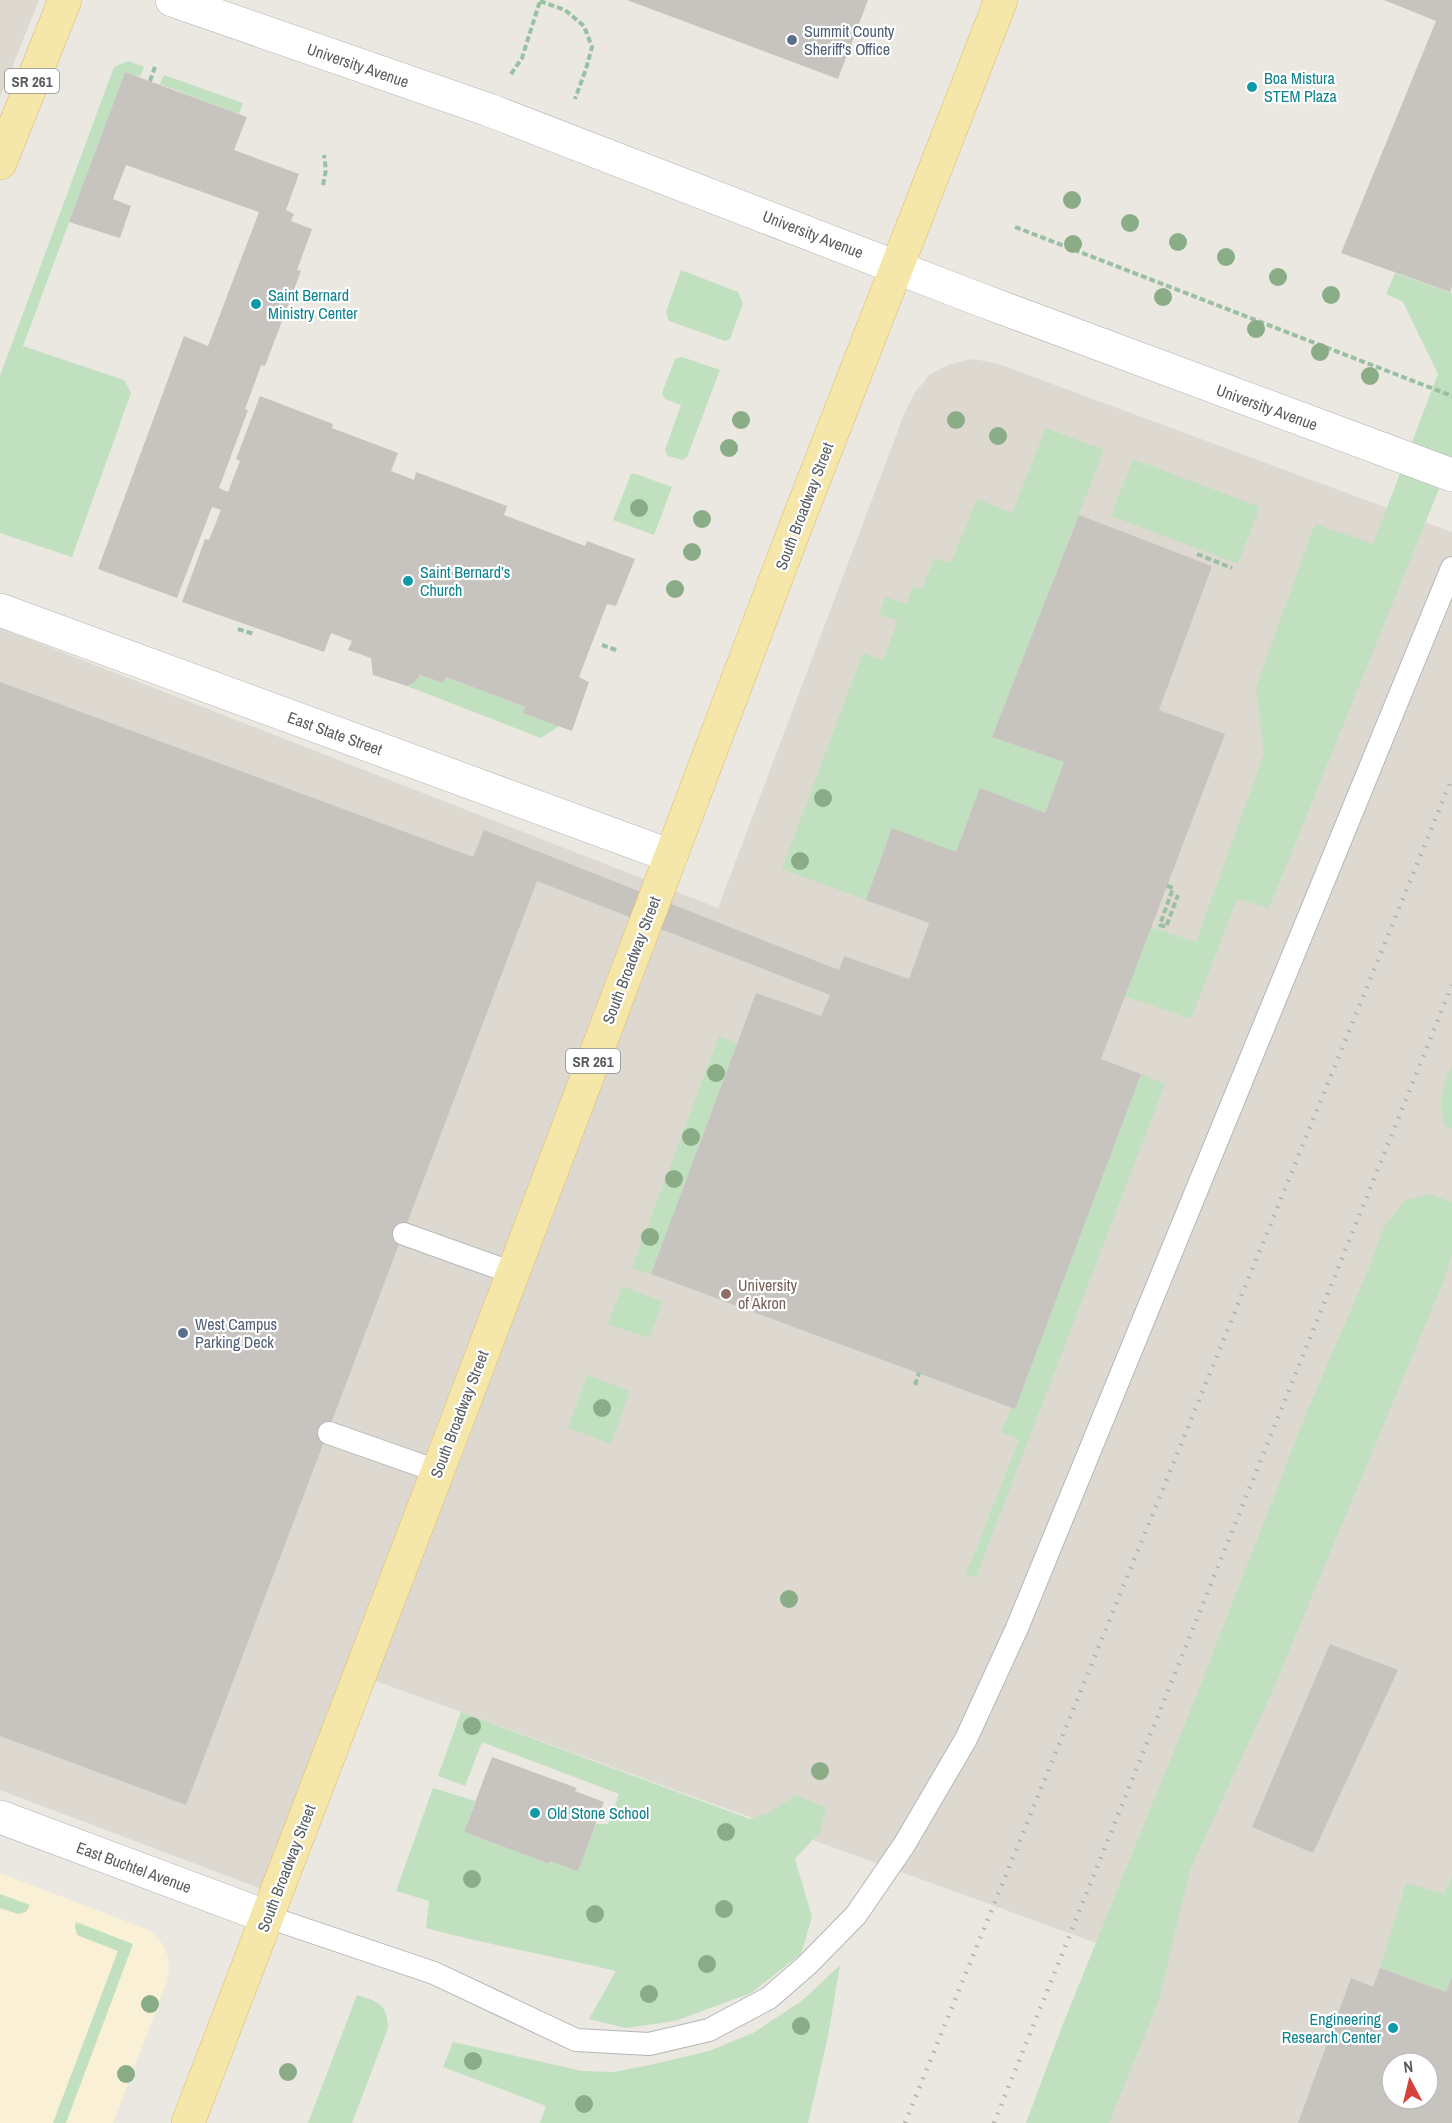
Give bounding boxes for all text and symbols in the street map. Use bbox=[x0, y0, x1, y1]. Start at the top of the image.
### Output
place label: Summit County Sheriff's Office bbox=[804, 20, 895, 60]
marker: Summit County Sheriff's Office bbox=[785, 33, 799, 47]
street label: University Avenue bbox=[304, 37, 412, 93]
place label: Boa Mistura STEM Plaza bbox=[1264, 67, 1338, 107]
road number: SR 261 bbox=[5, 69, 59, 93]
marker: Boa Mistura STEM Plaza bbox=[1245, 80, 1259, 94]
street label: University Avenue bbox=[759, 205, 867, 263]
place label: Saint Bernard Ministry Center bbox=[268, 284, 358, 324]
marker: Saint Bernard Ministry Center bbox=[249, 297, 263, 311]
street label: University Avenue bbox=[1213, 378, 1321, 436]
street label: South Broadway Street bbox=[770, 439, 839, 573]
place label: Saint Bernard’s Church bbox=[420, 561, 510, 601]
marker: Saint Bernard’s Church bbox=[401, 574, 415, 588]
street label: East State Street bbox=[285, 706, 386, 760]
street label: South Broadway Street bbox=[597, 893, 666, 1027]
road number: SR 261 bbox=[566, 1049, 620, 1073]
place label: University of Akron bbox=[738, 1274, 797, 1314]
marker: University of Akron bbox=[719, 1287, 733, 1301]
place label: West Campus Parking Deck bbox=[195, 1313, 277, 1353]
marker: West Campus Parking Deck bbox=[176, 1326, 190, 1340]
street label: South Broadway Street bbox=[425, 1347, 494, 1481]
street label: South Broadway Street bbox=[252, 1801, 321, 1935]
place label: Old Stone School bbox=[547, 1802, 649, 1824]
marker: Old Stone School bbox=[528, 1806, 542, 1820]
street label: East Buchtel Avenue bbox=[73, 1836, 195, 1898]
place label: Engineering Research Center bbox=[1282, 2008, 1382, 2048]
marker: Engineering Research Center bbox=[1386, 2021, 1400, 2035]
north arrow bbox=[1380, 2051, 1440, 2111]
text: N bbox=[1402, 2055, 1414, 2078]

